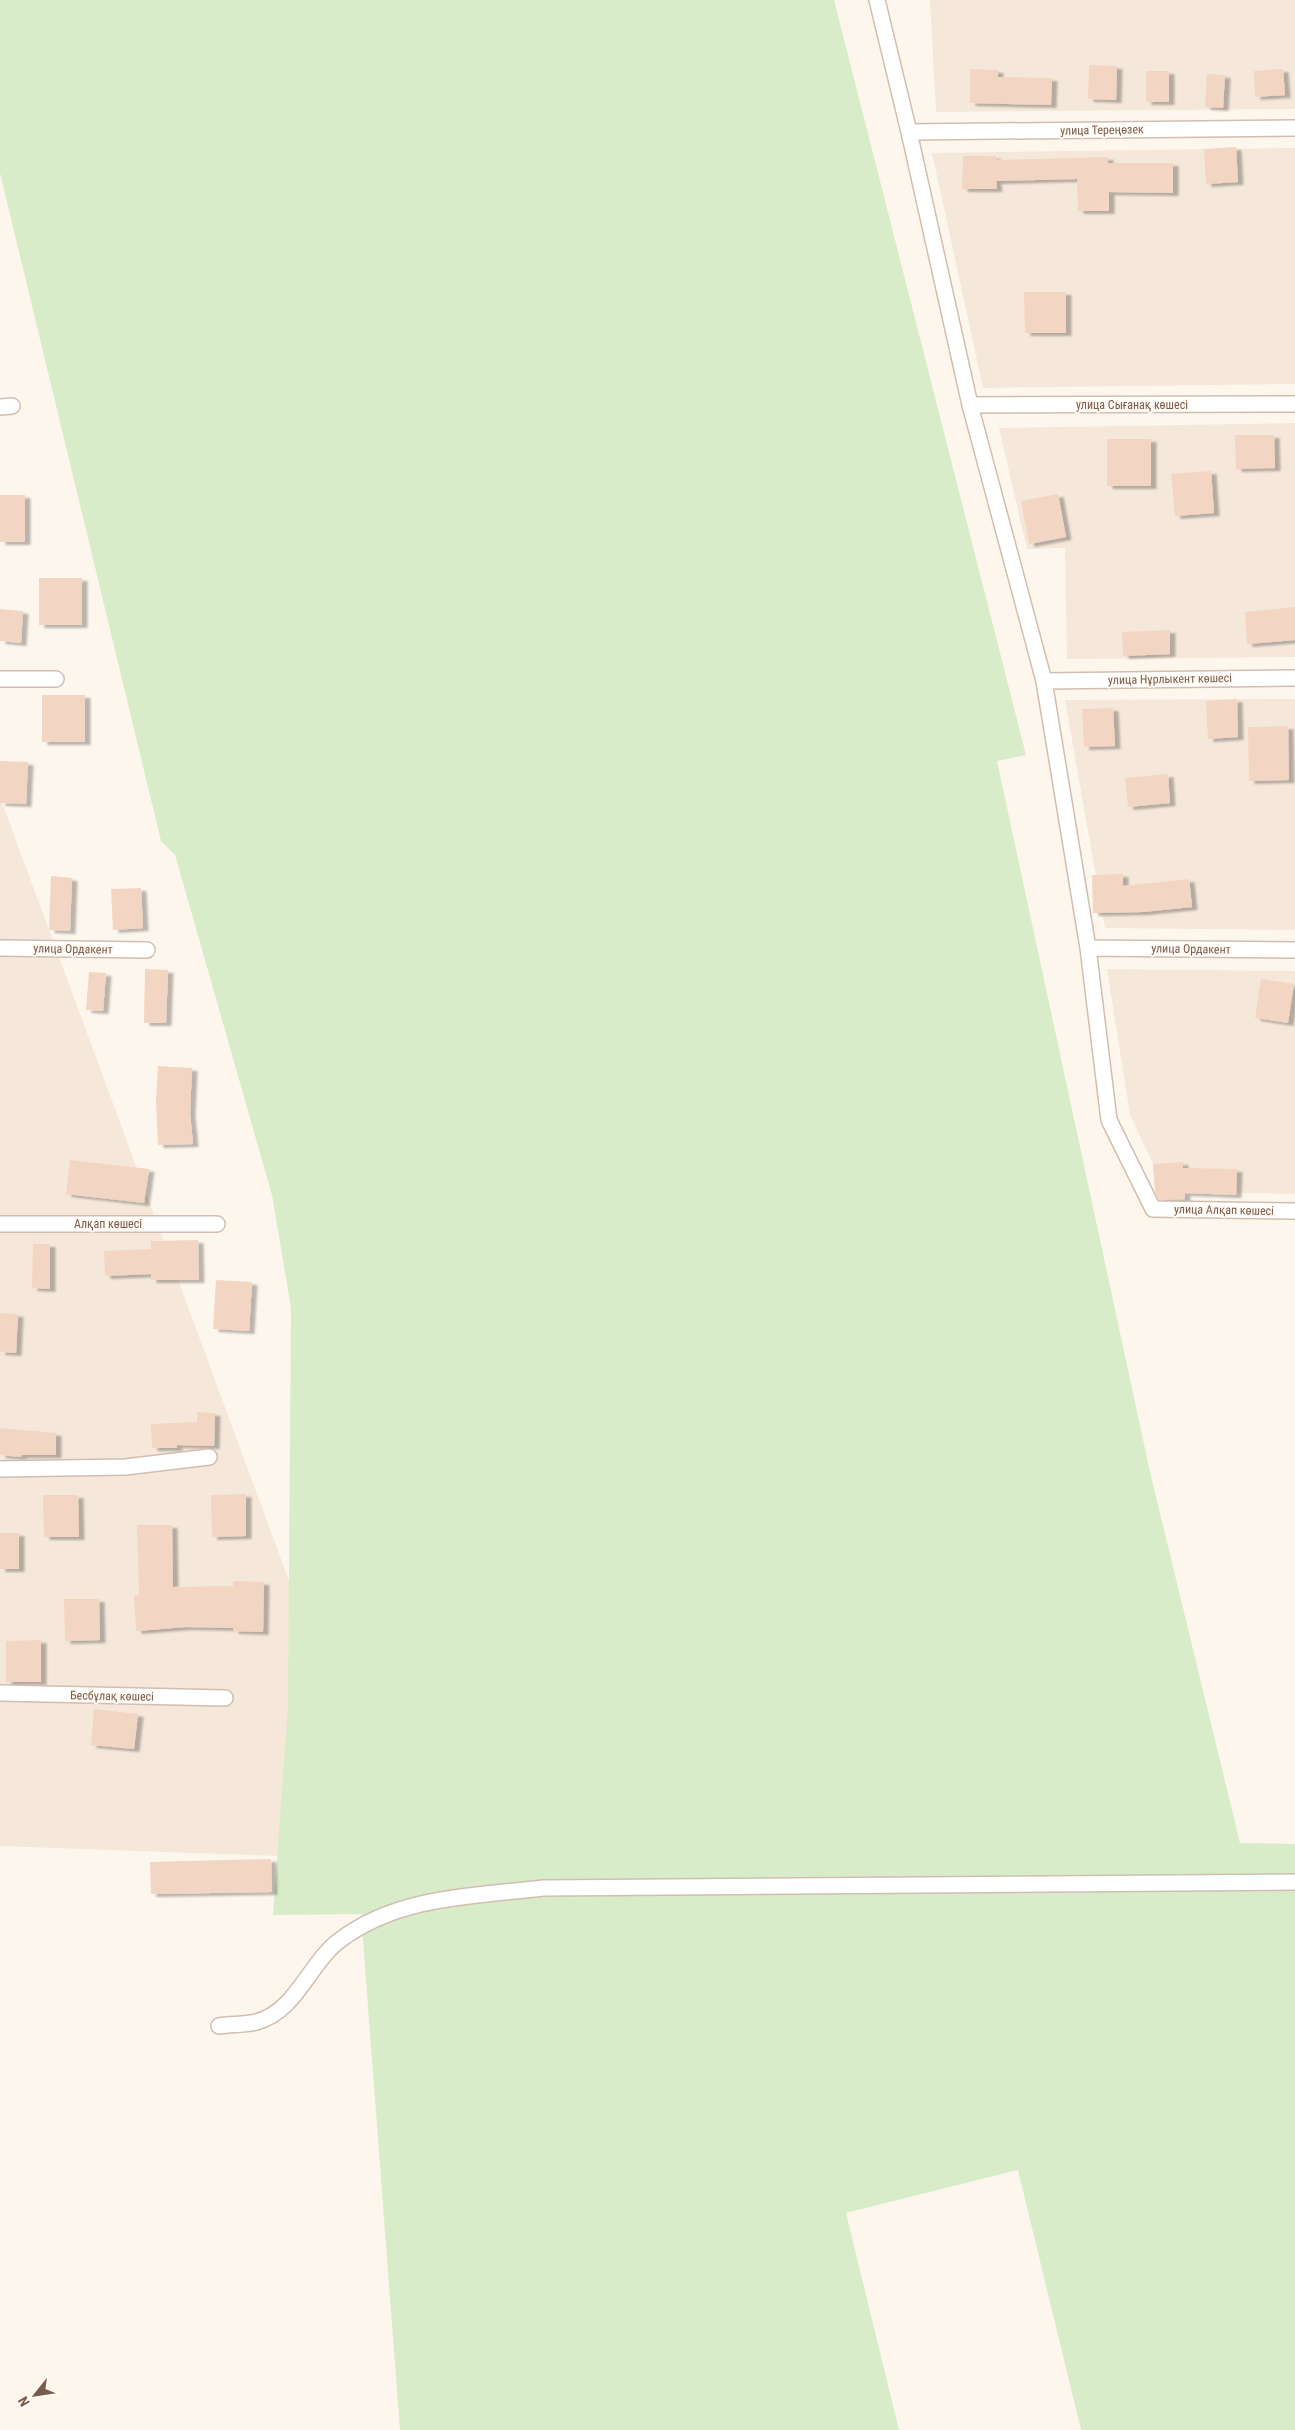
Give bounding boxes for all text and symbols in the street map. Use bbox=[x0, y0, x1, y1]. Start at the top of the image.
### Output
street label: улица Тереңөзек bbox=[1060, 122, 1144, 138]
street label: улица Сығанақ көшесі bbox=[1076, 398, 1188, 412]
street label: улица Нұрлыкент көшесі bbox=[1108, 671, 1232, 687]
street label: улица Ордакент bbox=[33, 941, 113, 957]
street label: улица Ордакент bbox=[1151, 941, 1231, 957]
street label: улица Алқап көшесі bbox=[1174, 1202, 1274, 1218]
street label: Алқап көшесі bbox=[74, 1217, 142, 1231]
street label: Бесбұлақ көшесі bbox=[70, 1688, 154, 1704]
north arrow bbox=[10, 2370, 60, 2420]
text: N bbox=[15, 2394, 33, 2409]

